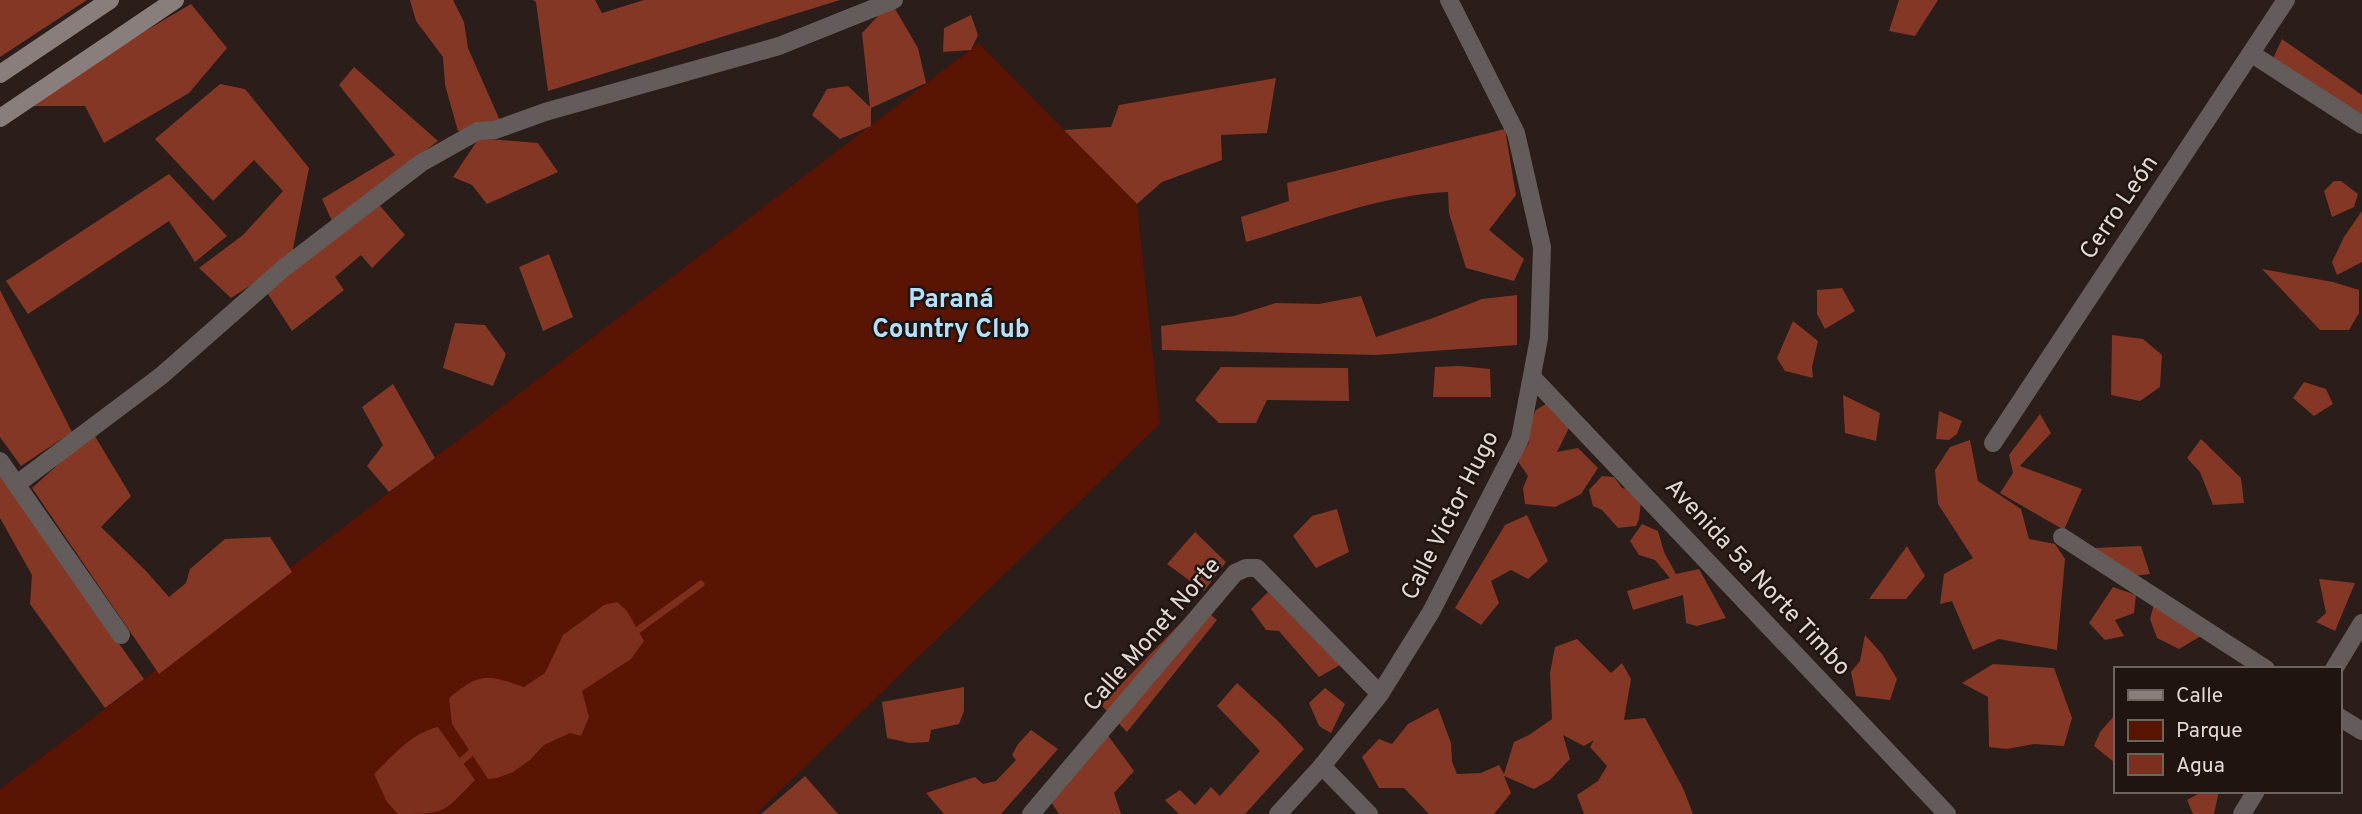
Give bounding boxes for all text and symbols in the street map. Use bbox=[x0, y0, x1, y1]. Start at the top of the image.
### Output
street label: Cerro León bbox=[2074, 150, 2166, 266]
district label: Paraná Country Club bbox=[872, 284, 1030, 347]
street label: Calle Victor Hugo bbox=[1395, 426, 1507, 606]
street label: Avenida 5a Norte Timbo bbox=[1658, 473, 1856, 683]
street label: Calle Monet Norte bbox=[1078, 552, 1228, 718]
legend bbox=[2114, 667, 2341, 793]
text: Calle bbox=[2176, 683, 2223, 710]
text: Parque bbox=[2176, 718, 2243, 745]
text: Agua bbox=[2176, 753, 2225, 780]

